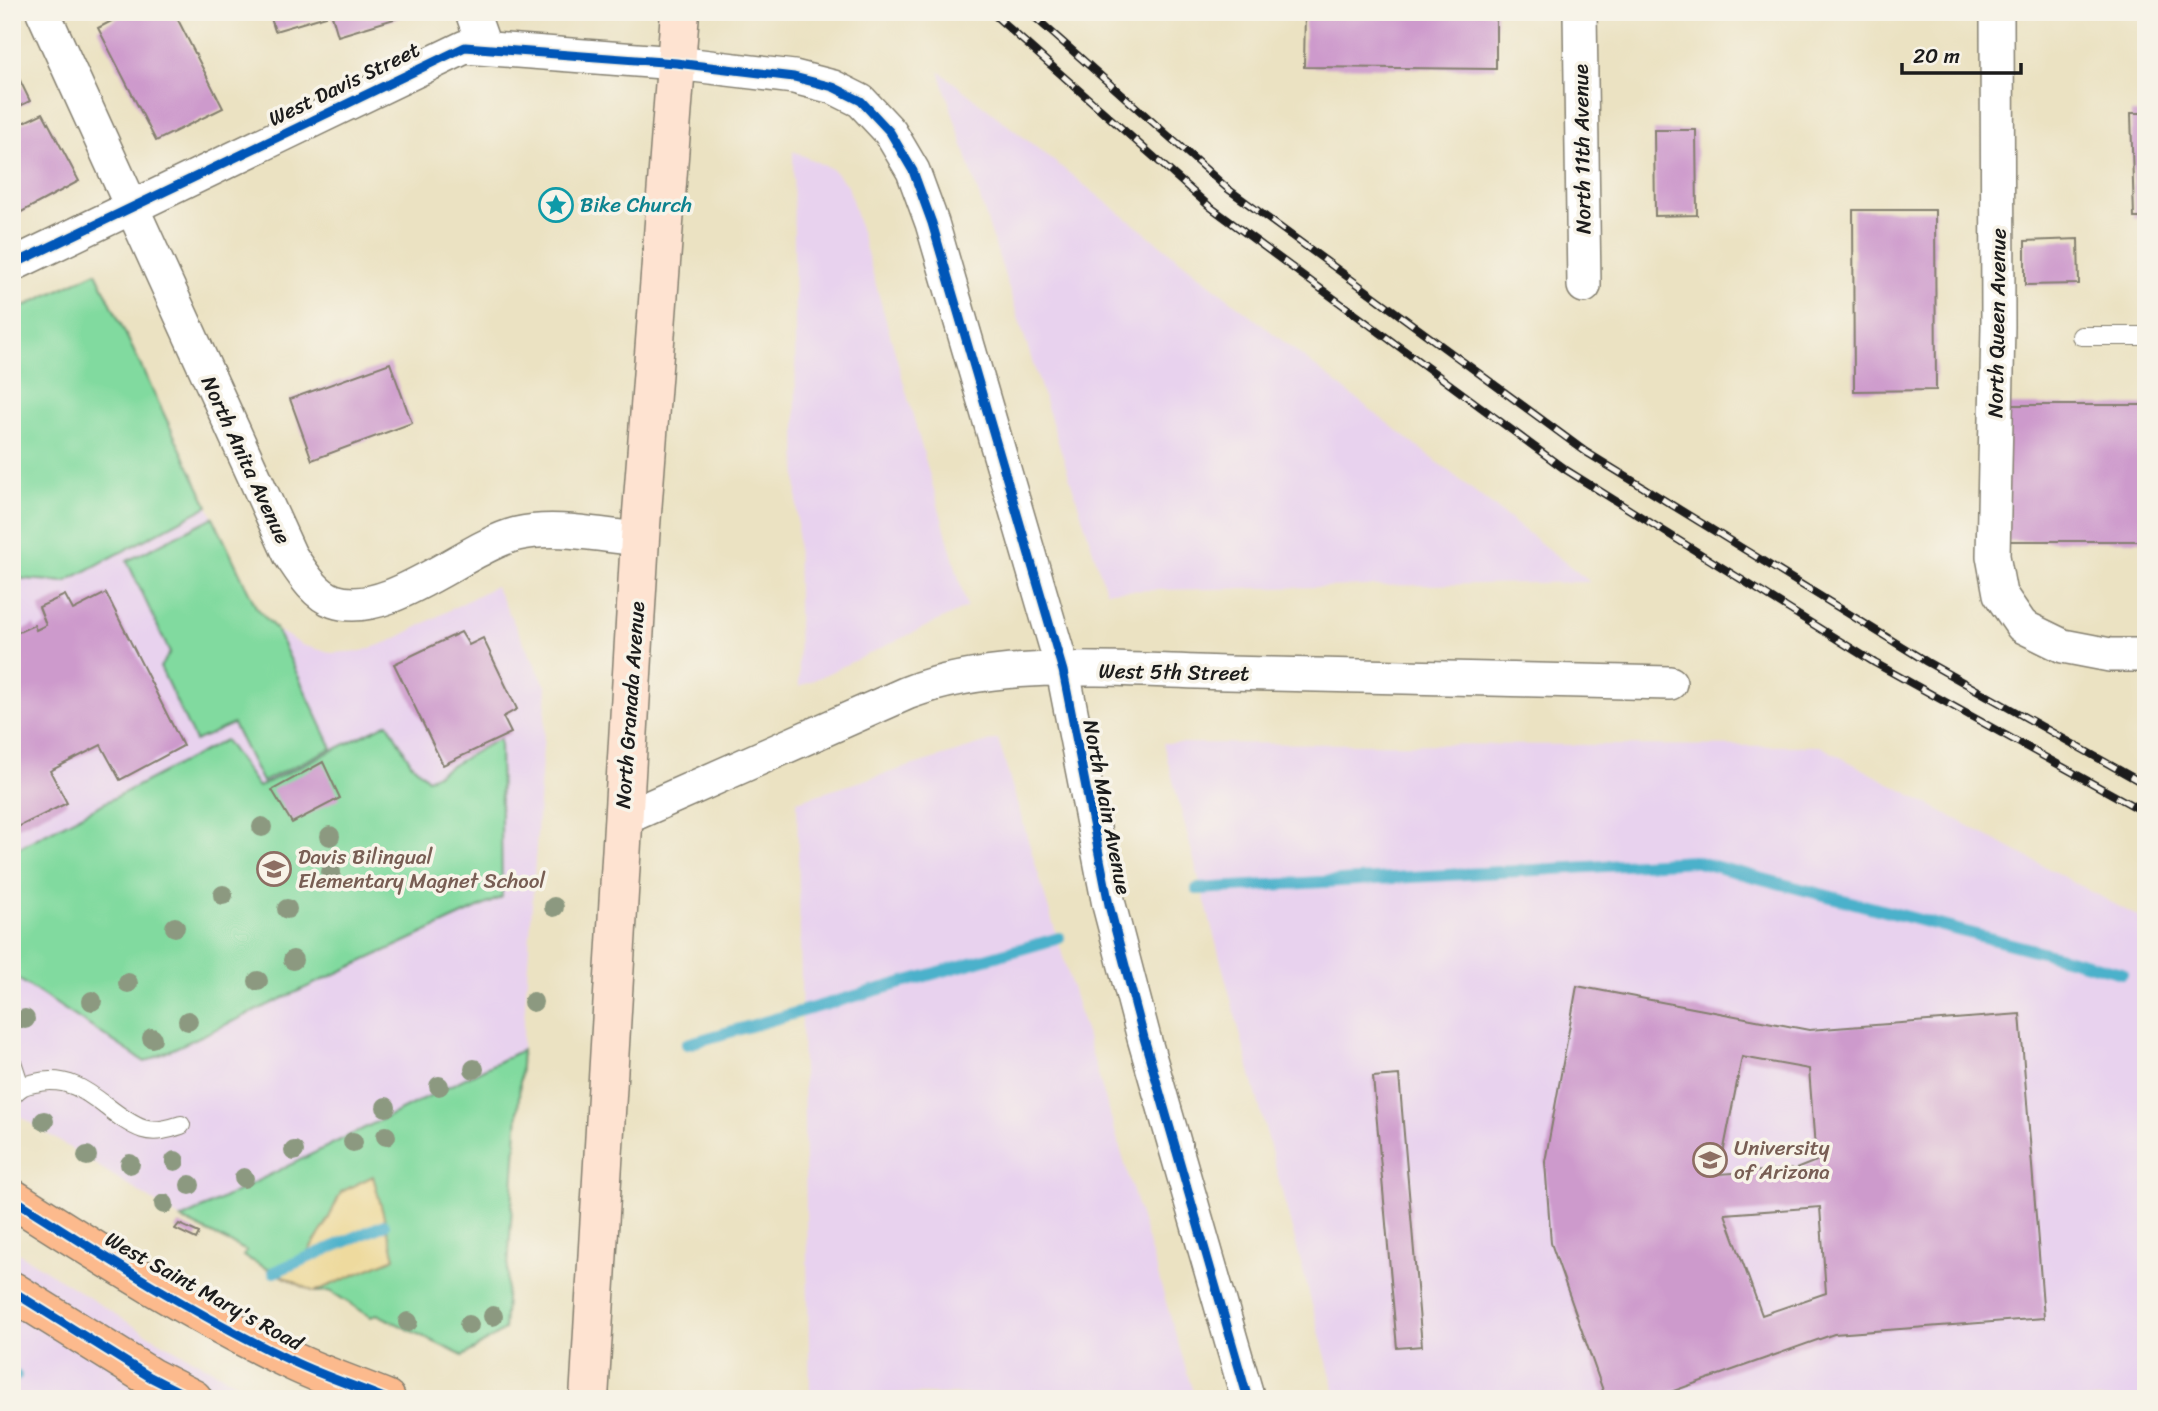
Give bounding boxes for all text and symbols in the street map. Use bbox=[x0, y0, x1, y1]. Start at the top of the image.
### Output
street label: West Davis Street bbox=[262, 31, 426, 137]
scale bar bbox=[1902, 32, 2022, 76]
text: 20 m bbox=[1913, 37, 1960, 75]
street label: North 11th Avenue bbox=[1562, 64, 1602, 234]
place icon: Bike Church bbox=[537, 186, 575, 224]
place label: Bike Church bbox=[580, 186, 692, 224]
street label: North Queen Avenue bbox=[1976, 228, 2018, 418]
street label: North Anita Avenue bbox=[190, 369, 302, 551]
street label: North Granada Avenue bbox=[604, 600, 656, 810]
street label: West 5th Street bbox=[1098, 652, 1250, 692]
street label: North Main Avenue bbox=[1071, 716, 1143, 898]
place label: Davis Bilingual Elementary Magnet School bbox=[298, 838, 546, 900]
school or university icon: Davis Bilingual Elementary Magnet School bbox=[255, 850, 293, 888]
place label: University of Arizona bbox=[1734, 1129, 1830, 1191]
school or university icon: University of Arizona bbox=[1691, 1141, 1729, 1179]
street label: West Saint Mary's Road bbox=[98, 1221, 312, 1362]

